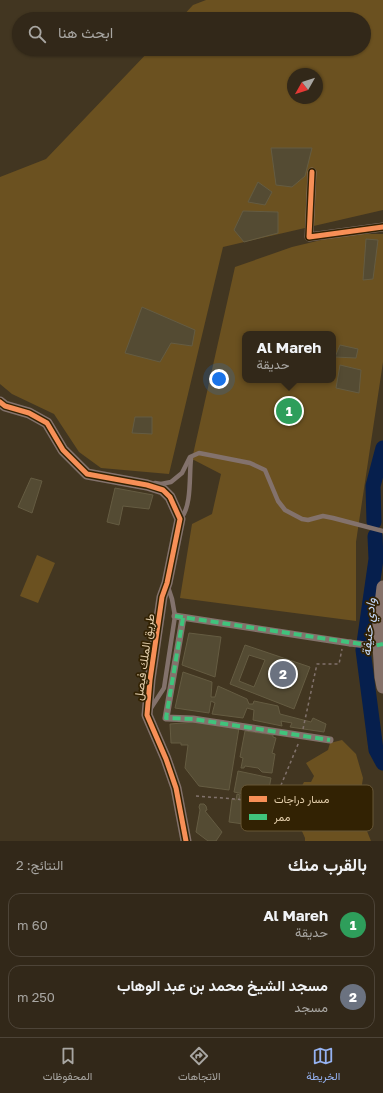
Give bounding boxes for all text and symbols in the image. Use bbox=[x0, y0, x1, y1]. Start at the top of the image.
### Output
search box bbox=[12, 12, 371, 56]
icon: search bbox=[26, 23, 48, 45]
text: ابحث هنا bbox=[58, 23, 113, 41]
north arrow bbox=[287, 68, 323, 104]
popup bbox=[242, 331, 336, 383]
text: Al Mareh bbox=[257, 338, 321, 356]
text: حديقة bbox=[257, 356, 289, 372]
your location bbox=[209, 369, 229, 389]
pin: 1 bbox=[276, 396, 302, 426]
water label: وادي حنيفة bbox=[357, 597, 382, 657]
street label: طريق الملك فيصل bbox=[130, 612, 159, 702]
pin: 2 bbox=[270, 659, 296, 689]
legend bbox=[241, 785, 373, 831]
text: مسار دراجات bbox=[274, 792, 329, 806]
text: ممر bbox=[273, 810, 291, 824]
text: بالقرب منك bbox=[288, 854, 367, 875]
text: النتائج: 2 bbox=[16, 857, 63, 873]
text: Al Mareh bbox=[263, 906, 328, 924]
text: 60 m bbox=[17, 917, 48, 933]
text: 1 bbox=[350, 917, 356, 933]
text: حديقة bbox=[295, 924, 328, 940]
text: مسجد الشيخ محمد بن عبد الوهاب bbox=[117, 976, 328, 994]
text: 250 m bbox=[17, 989, 55, 1005]
text: 2 bbox=[349, 989, 357, 1005]
text: مسجد bbox=[294, 999, 328, 1015]
tab: المحفوظات bbox=[43, 1045, 92, 1086]
tab: الاتجاهات bbox=[178, 1045, 221, 1086]
tab: الخريطة bbox=[306, 1045, 340, 1086]

